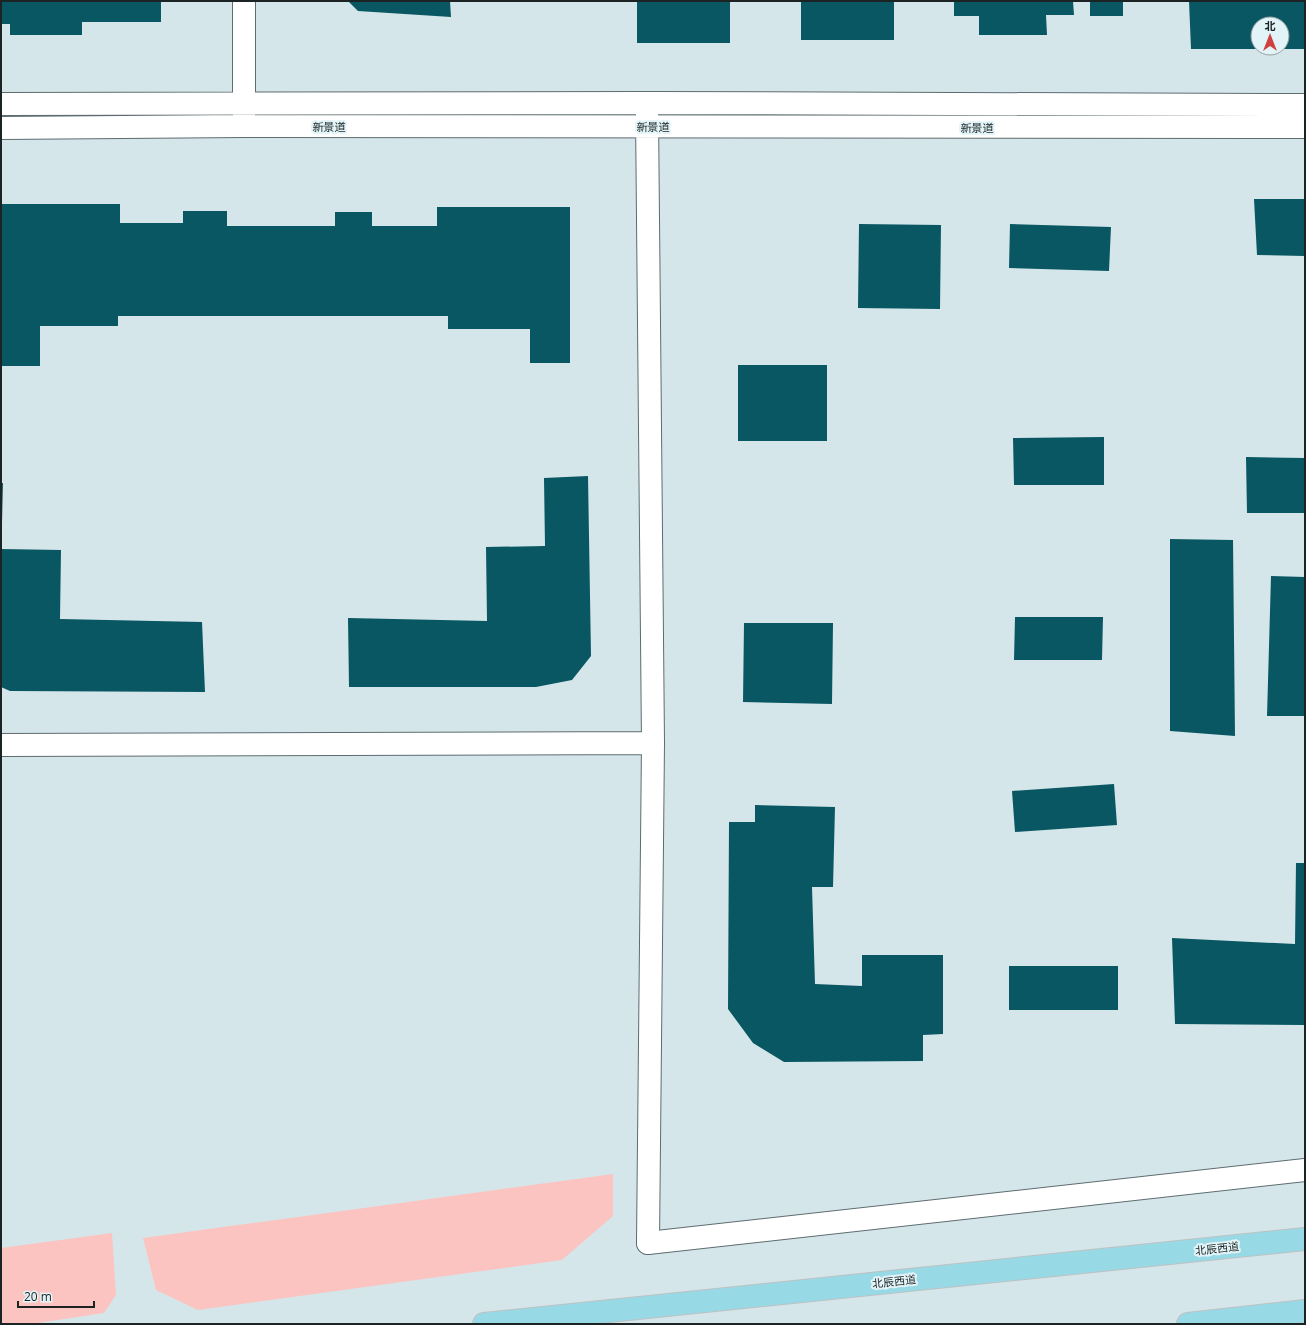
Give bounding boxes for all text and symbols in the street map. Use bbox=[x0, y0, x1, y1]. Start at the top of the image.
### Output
north arrow bbox=[1250, 16, 1290, 56]
text: 北 bbox=[1265, 18, 1276, 33]
street label: 新景道 bbox=[313, 119, 346, 134]
street label: 新景道 bbox=[637, 119, 670, 134]
street label: 新景道 bbox=[961, 120, 994, 135]
street label: 北辰西道 bbox=[1194, 1238, 1240, 1258]
street label: 北辰西道 bbox=[871, 1271, 917, 1291]
scale bar bbox=[18, 1283, 94, 1309]
text: 20 m bbox=[24, 1288, 52, 1305]

